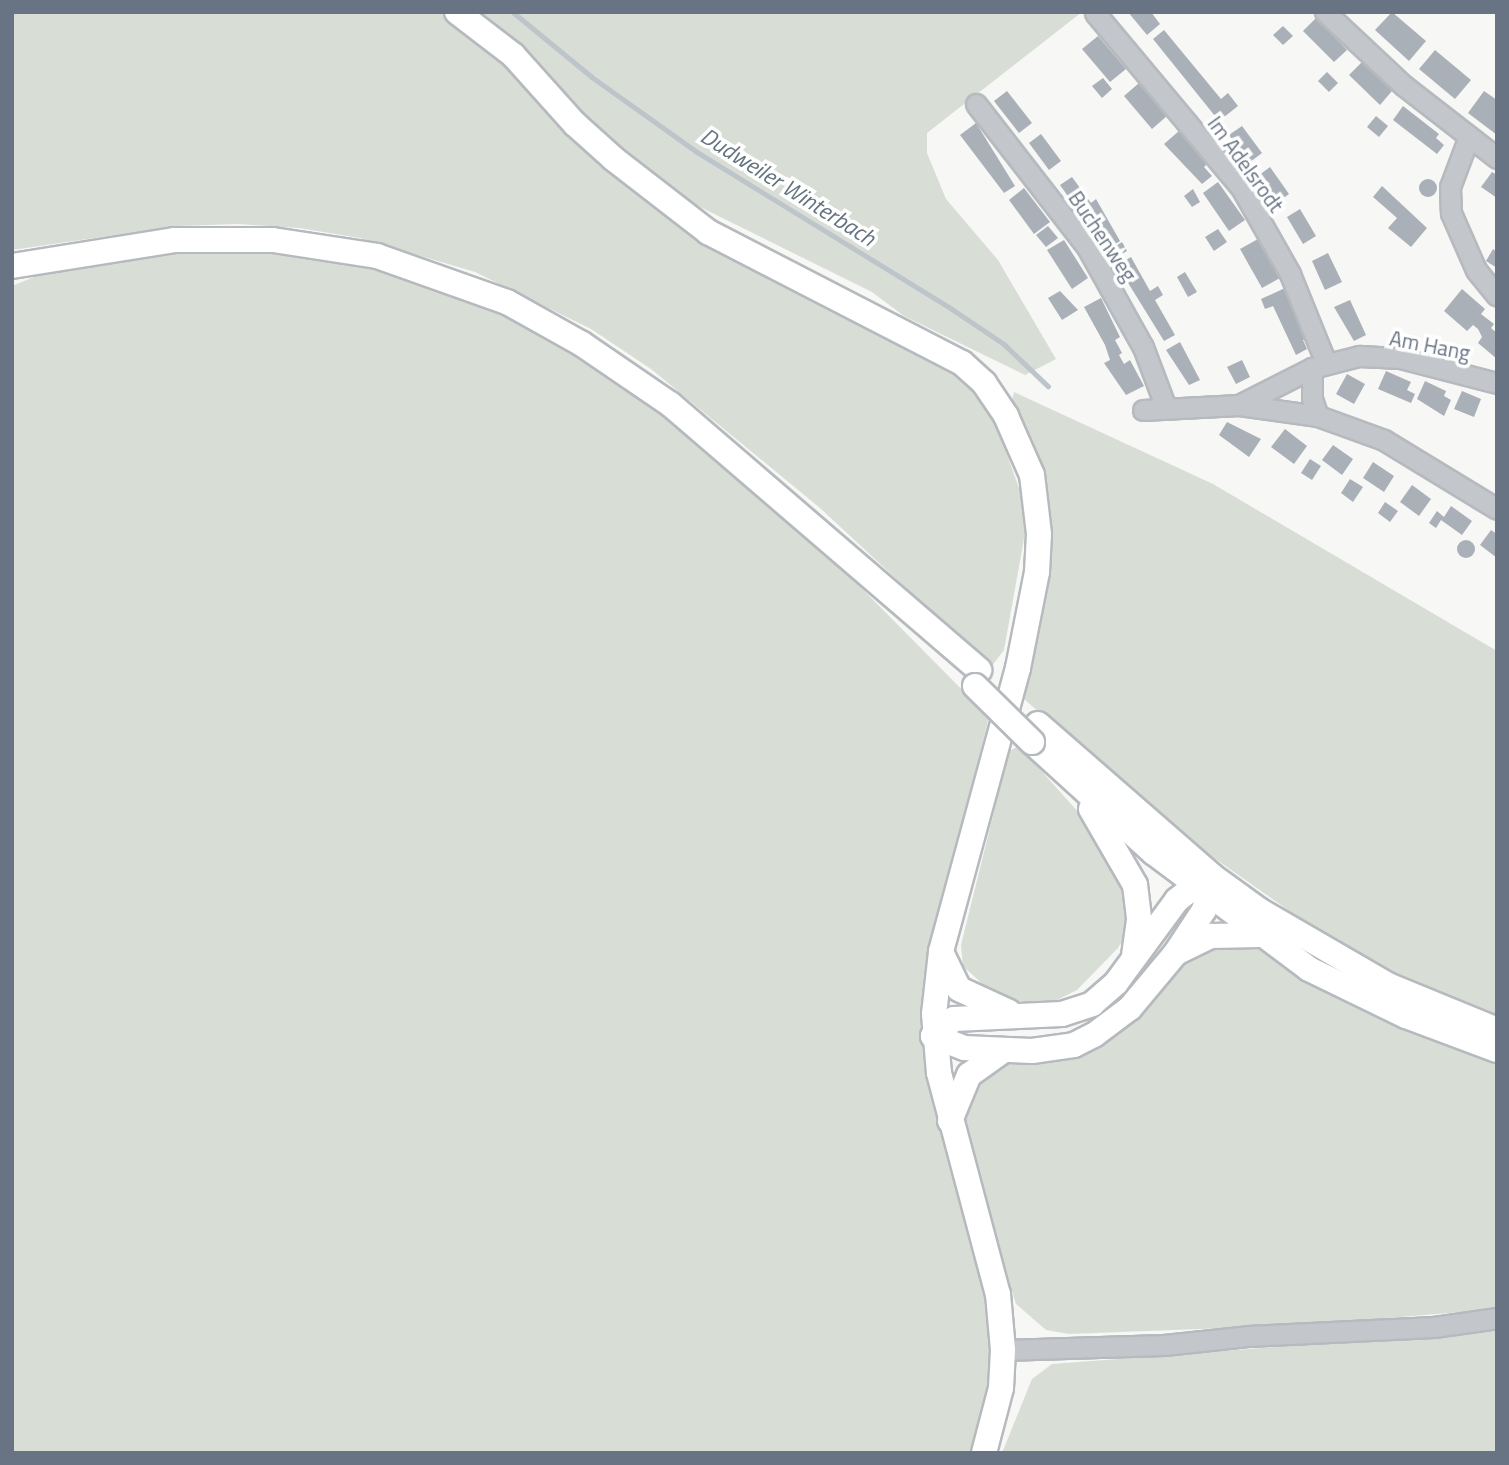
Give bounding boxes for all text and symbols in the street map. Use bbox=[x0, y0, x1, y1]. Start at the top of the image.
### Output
street label: Im Adelsrodt bbox=[1203, 111, 1289, 217]
water label: Dudweiler Winterbach bbox=[695, 122, 881, 252]
street label: Buchenweg bbox=[1064, 186, 1142, 286]
street label: Am Hang bbox=[1388, 325, 1472, 365]

